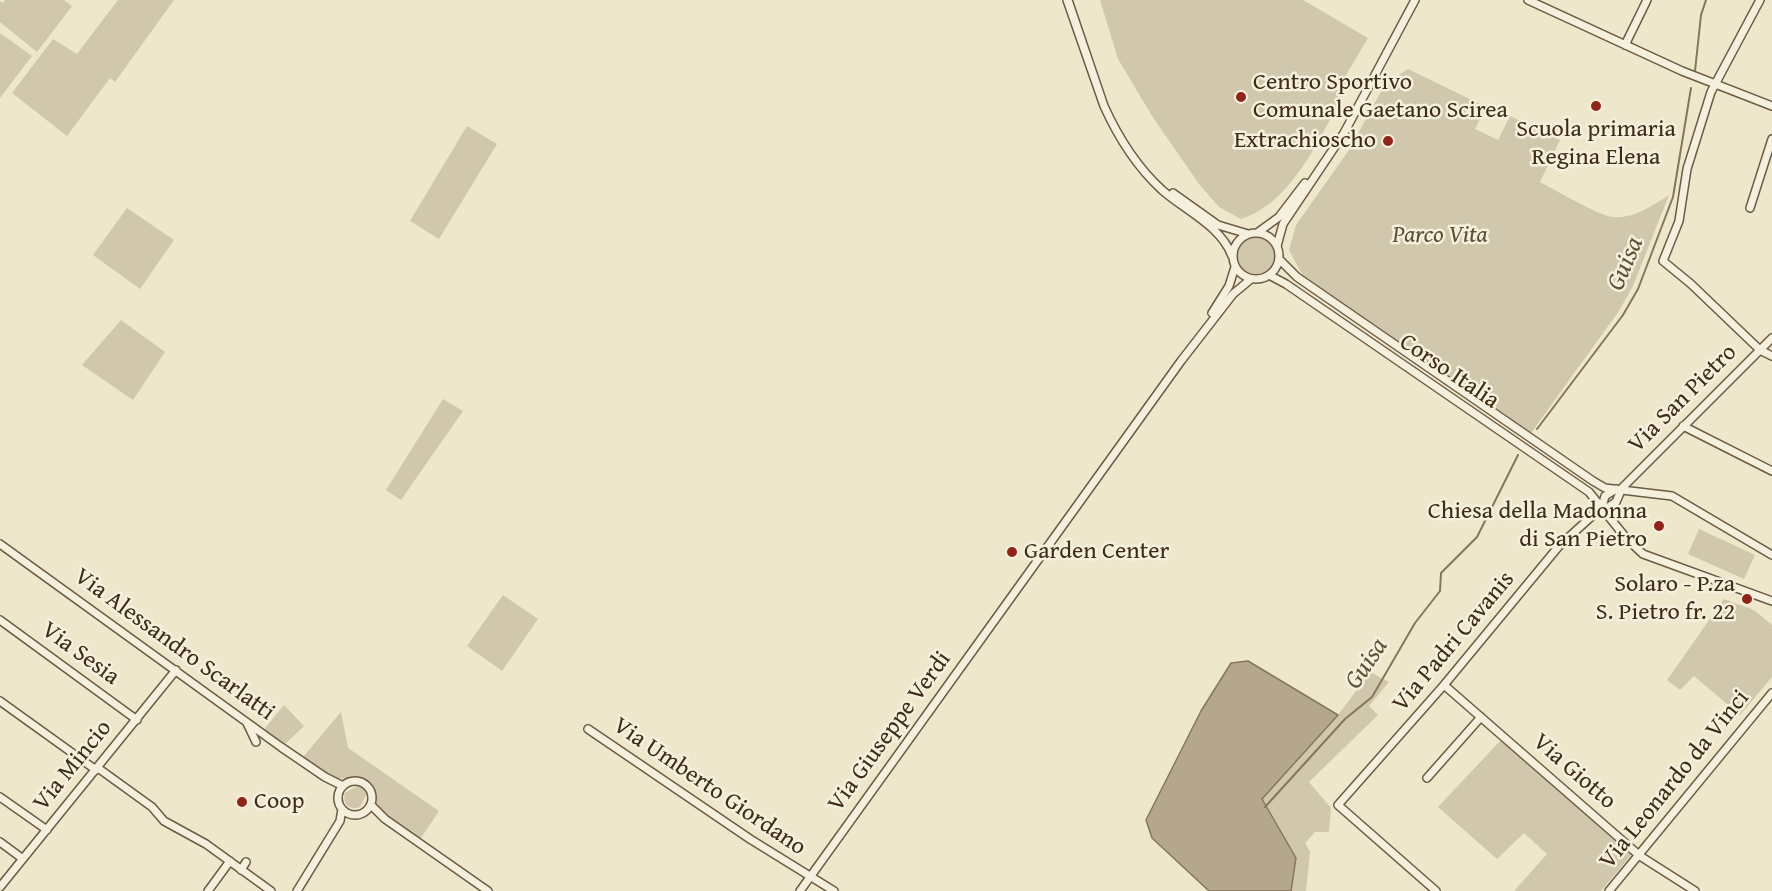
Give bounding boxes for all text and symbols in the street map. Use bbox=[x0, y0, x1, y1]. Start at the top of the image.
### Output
place label: Centro Sportivo Comunale Gaetano Scirea bbox=[1253, 69, 1508, 125]
marker: Centro Sportivo Comunale Gaetano Scirea bbox=[1234, 90, 1248, 104]
marker: Scuola primaria Regina Elena bbox=[1589, 99, 1603, 113]
place label: Scuola primaria Regina Elena bbox=[1516, 116, 1676, 172]
place label: Extrachioscho bbox=[1234, 127, 1376, 155]
marker: Extrachioscho bbox=[1381, 134, 1395, 148]
park label: Parco Vita bbox=[1392, 222, 1488, 250]
water label: Guisa bbox=[1601, 233, 1651, 295]
street label: Corso Italia bbox=[1394, 328, 1504, 416]
street label: Via San Pietro bbox=[1623, 339, 1743, 459]
place label: Chiesa della Madonna di San Pietro bbox=[1428, 498, 1647, 554]
marker: Chiesa della Madonna di San Pietro bbox=[1652, 519, 1666, 533]
place label: Garden Center bbox=[1024, 538, 1169, 566]
marker: Garden Center bbox=[1005, 545, 1019, 559]
street label: Via Alessandro Scarlatti bbox=[68, 563, 280, 727]
street label: Via Padri Cavanis bbox=[1387, 566, 1521, 718]
place label: Solaro - P.za S. Pietro fr. 22 bbox=[1596, 571, 1735, 627]
marker: Solaro - P.za S. Pietro fr. 22 bbox=[1740, 592, 1754, 606]
street label: Via Sesia bbox=[35, 616, 125, 692]
water label: Guisa bbox=[1339, 632, 1395, 696]
street label: Via Giuseppe Verdi bbox=[822, 646, 958, 818]
street label: Via Leonardo da Vinci bbox=[1594, 685, 1756, 875]
street label: Via Umberto Giordano bbox=[607, 712, 811, 862]
street label: Via Mincio bbox=[28, 715, 118, 817]
street label: Via Giotto bbox=[1526, 728, 1622, 816]
place label: Coop bbox=[254, 788, 304, 816]
marker: Coop bbox=[235, 795, 249, 809]

